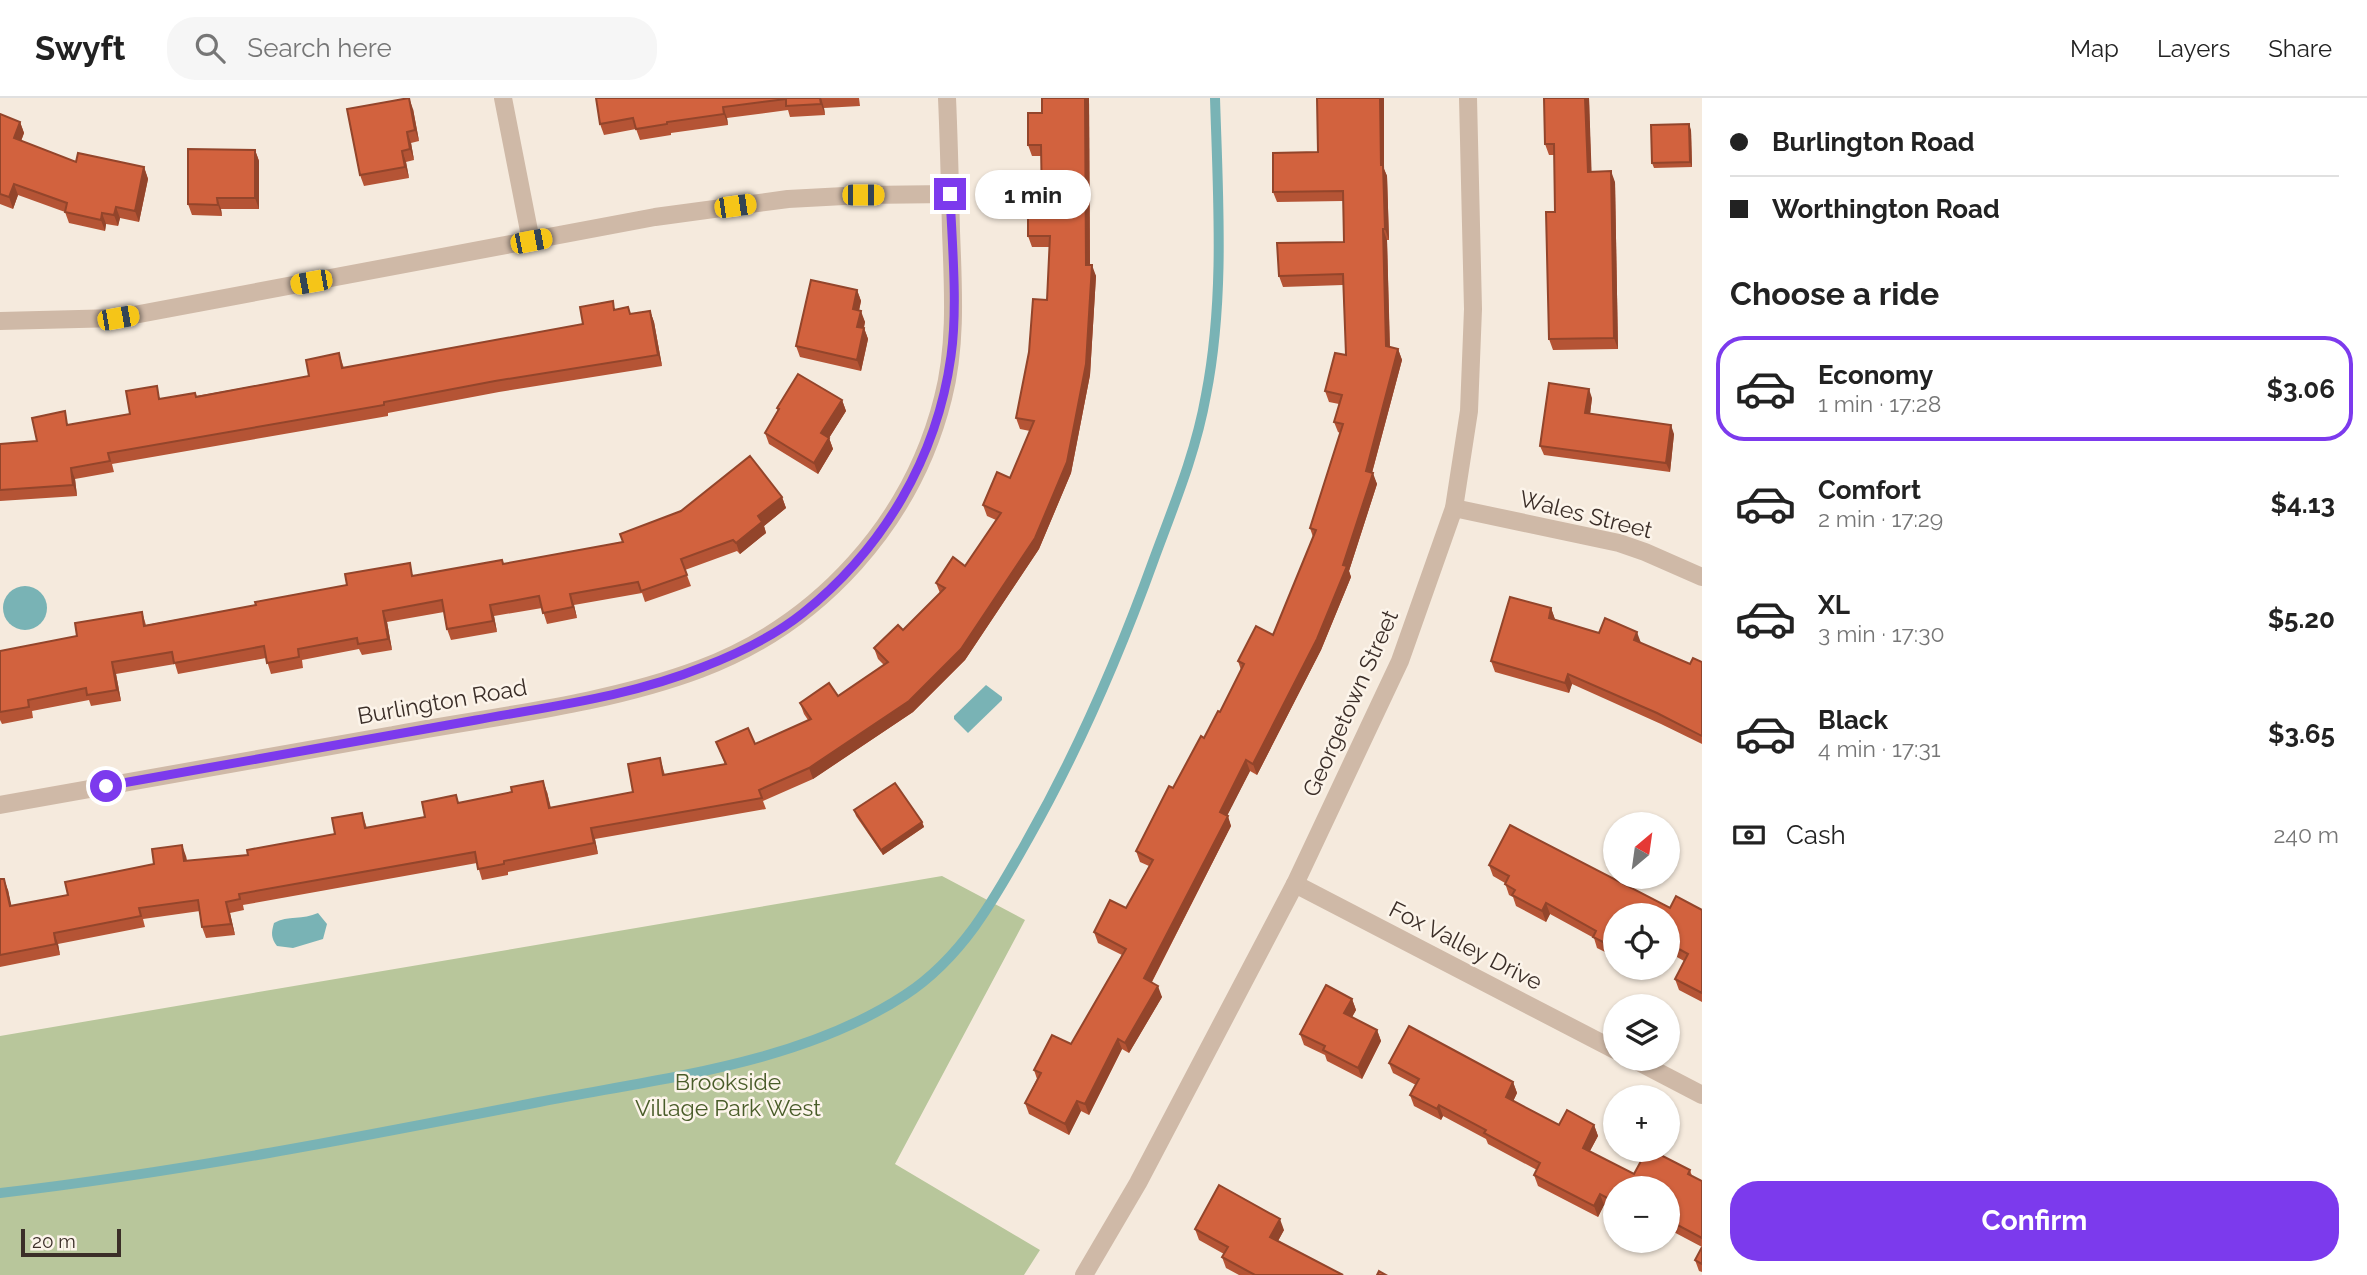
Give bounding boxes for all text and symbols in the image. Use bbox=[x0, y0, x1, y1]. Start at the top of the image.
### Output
search box bbox=[167, 17, 657, 80]
text: Swyft bbox=[35, 29, 125, 68]
icon: search bbox=[191, 29, 229, 67]
text: Search here bbox=[247, 33, 392, 63]
text: Map bbox=[2070, 34, 2119, 63]
text: Layers bbox=[2157, 34, 2230, 63]
text: Share bbox=[2268, 34, 2332, 63]
text: Burlington Road bbox=[1772, 127, 1975, 157]
callout: 1 min bbox=[974, 170, 1090, 218]
route end bbox=[934, 178, 966, 210]
text: 1 min bbox=[1004, 181, 1062, 208]
car bbox=[843, 185, 885, 206]
car bbox=[713, 193, 758, 219]
text: Worthington Road bbox=[1772, 194, 2000, 224]
car bbox=[509, 227, 554, 255]
car bbox=[289, 268, 334, 296]
text: Choose a ride bbox=[1730, 275, 1939, 312]
car bbox=[96, 304, 141, 332]
icon: car bbox=[1734, 357, 1797, 420]
text: Economy bbox=[1818, 360, 1933, 390]
text: $3.06 bbox=[2267, 374, 2335, 404]
text: 1 min · 17:28 bbox=[1818, 390, 1941, 417]
icon: car bbox=[1734, 472, 1797, 535]
text: Comfort bbox=[1818, 475, 1921, 505]
street label: Wales Street bbox=[1517, 484, 1655, 544]
text: $4.13 bbox=[2270, 489, 2335, 519]
text: 2 min · 17:29 bbox=[1818, 505, 1943, 532]
icon: car bbox=[1734, 587, 1797, 650]
text: XL bbox=[1818, 590, 1850, 620]
text: $5.20 bbox=[2268, 604, 2335, 634]
street label: Georgetown Street bbox=[1297, 605, 1403, 801]
text: 3 min · 17:30 bbox=[1818, 620, 1945, 647]
street label: Burlington Road bbox=[355, 673, 529, 729]
icon: car bbox=[1734, 702, 1797, 765]
text: Black bbox=[1818, 705, 1888, 735]
text: $3.65 bbox=[2268, 719, 2335, 749]
text: 4 min · 17:31 bbox=[1818, 735, 1941, 762]
route start bbox=[90, 770, 122, 802]
north arrow bbox=[1603, 812, 1680, 889]
map controls bbox=[1603, 812, 1680, 1253]
icon: cash bbox=[1730, 816, 1768, 854]
text: Cash bbox=[1786, 820, 1846, 850]
text: 240 m bbox=[2273, 821, 2339, 848]
street label: Fox Valley Drive bbox=[1385, 895, 1547, 995]
button: locate bbox=[1603, 903, 1680, 980]
button: layers bbox=[1603, 994, 1680, 1071]
park label: Brookside Village Park West bbox=[635, 1068, 821, 1121]
button: + bbox=[1603, 1085, 1680, 1162]
button: − bbox=[1603, 1176, 1680, 1253]
button: Confirm bbox=[1730, 1181, 2339, 1261]
scale bar bbox=[21, 1226, 121, 1258]
text: 20 m bbox=[32, 1230, 76, 1252]

